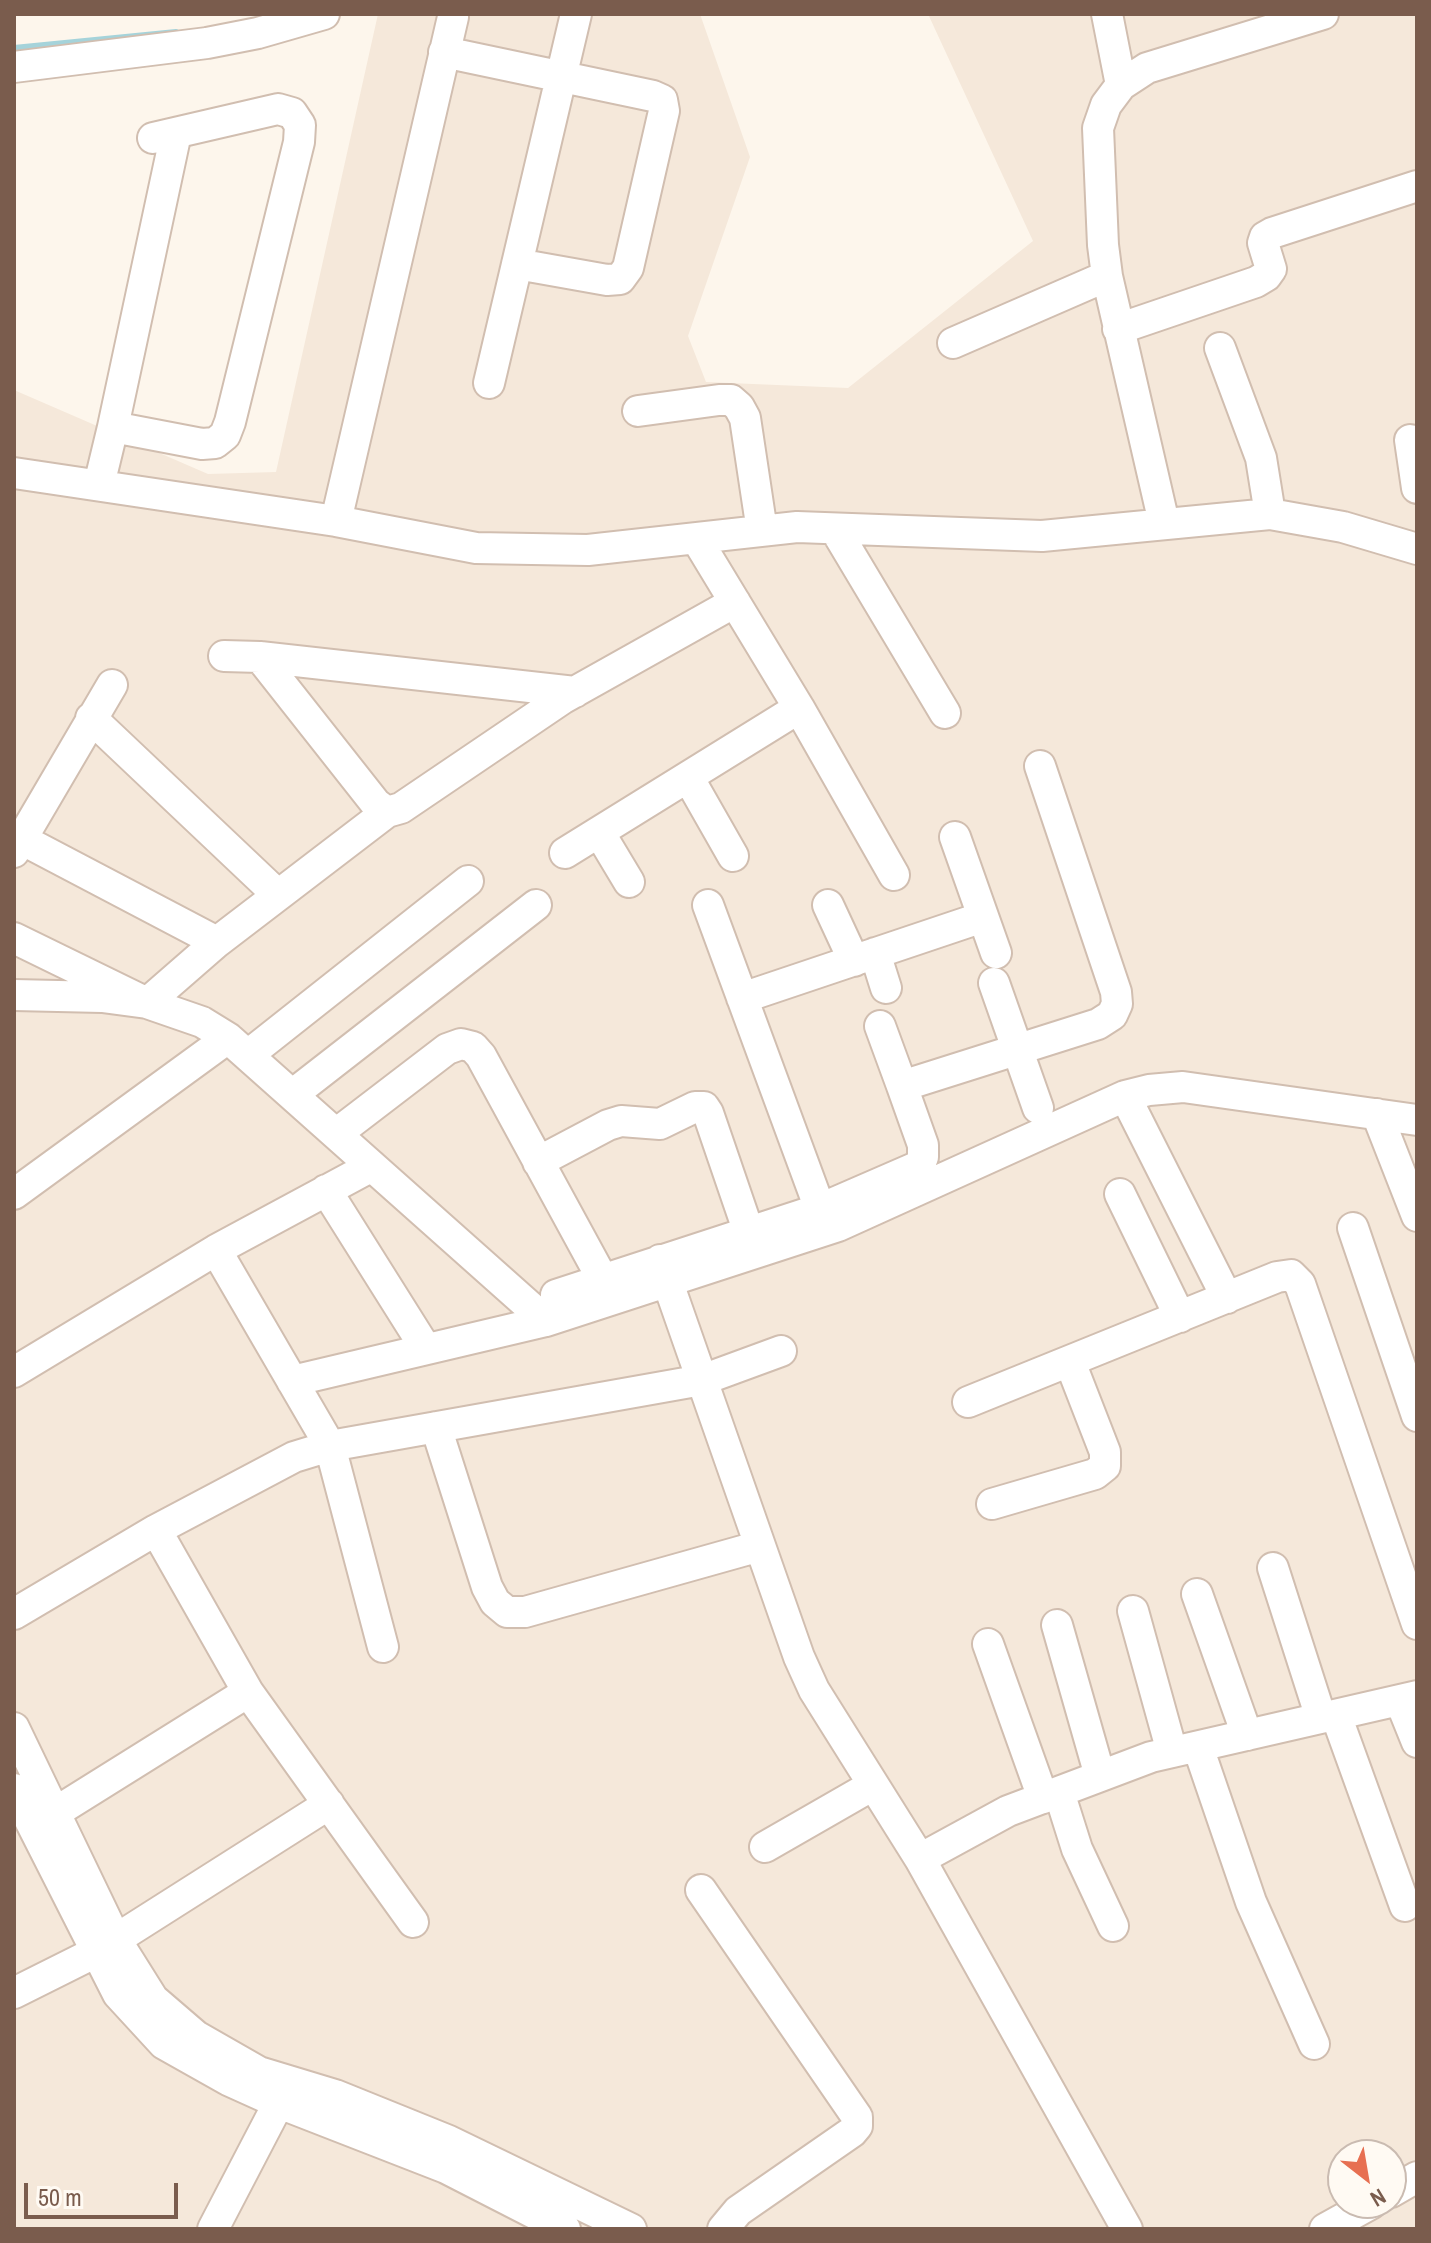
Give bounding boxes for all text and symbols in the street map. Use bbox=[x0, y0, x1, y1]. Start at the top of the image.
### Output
north arrow bbox=[1327, 2139, 1407, 2219]
scale bar bbox=[28, 2167, 182, 2217]
text: 50 m bbox=[38, 2181, 82, 2213]
text: N bbox=[1365, 2182, 1392, 2214]

